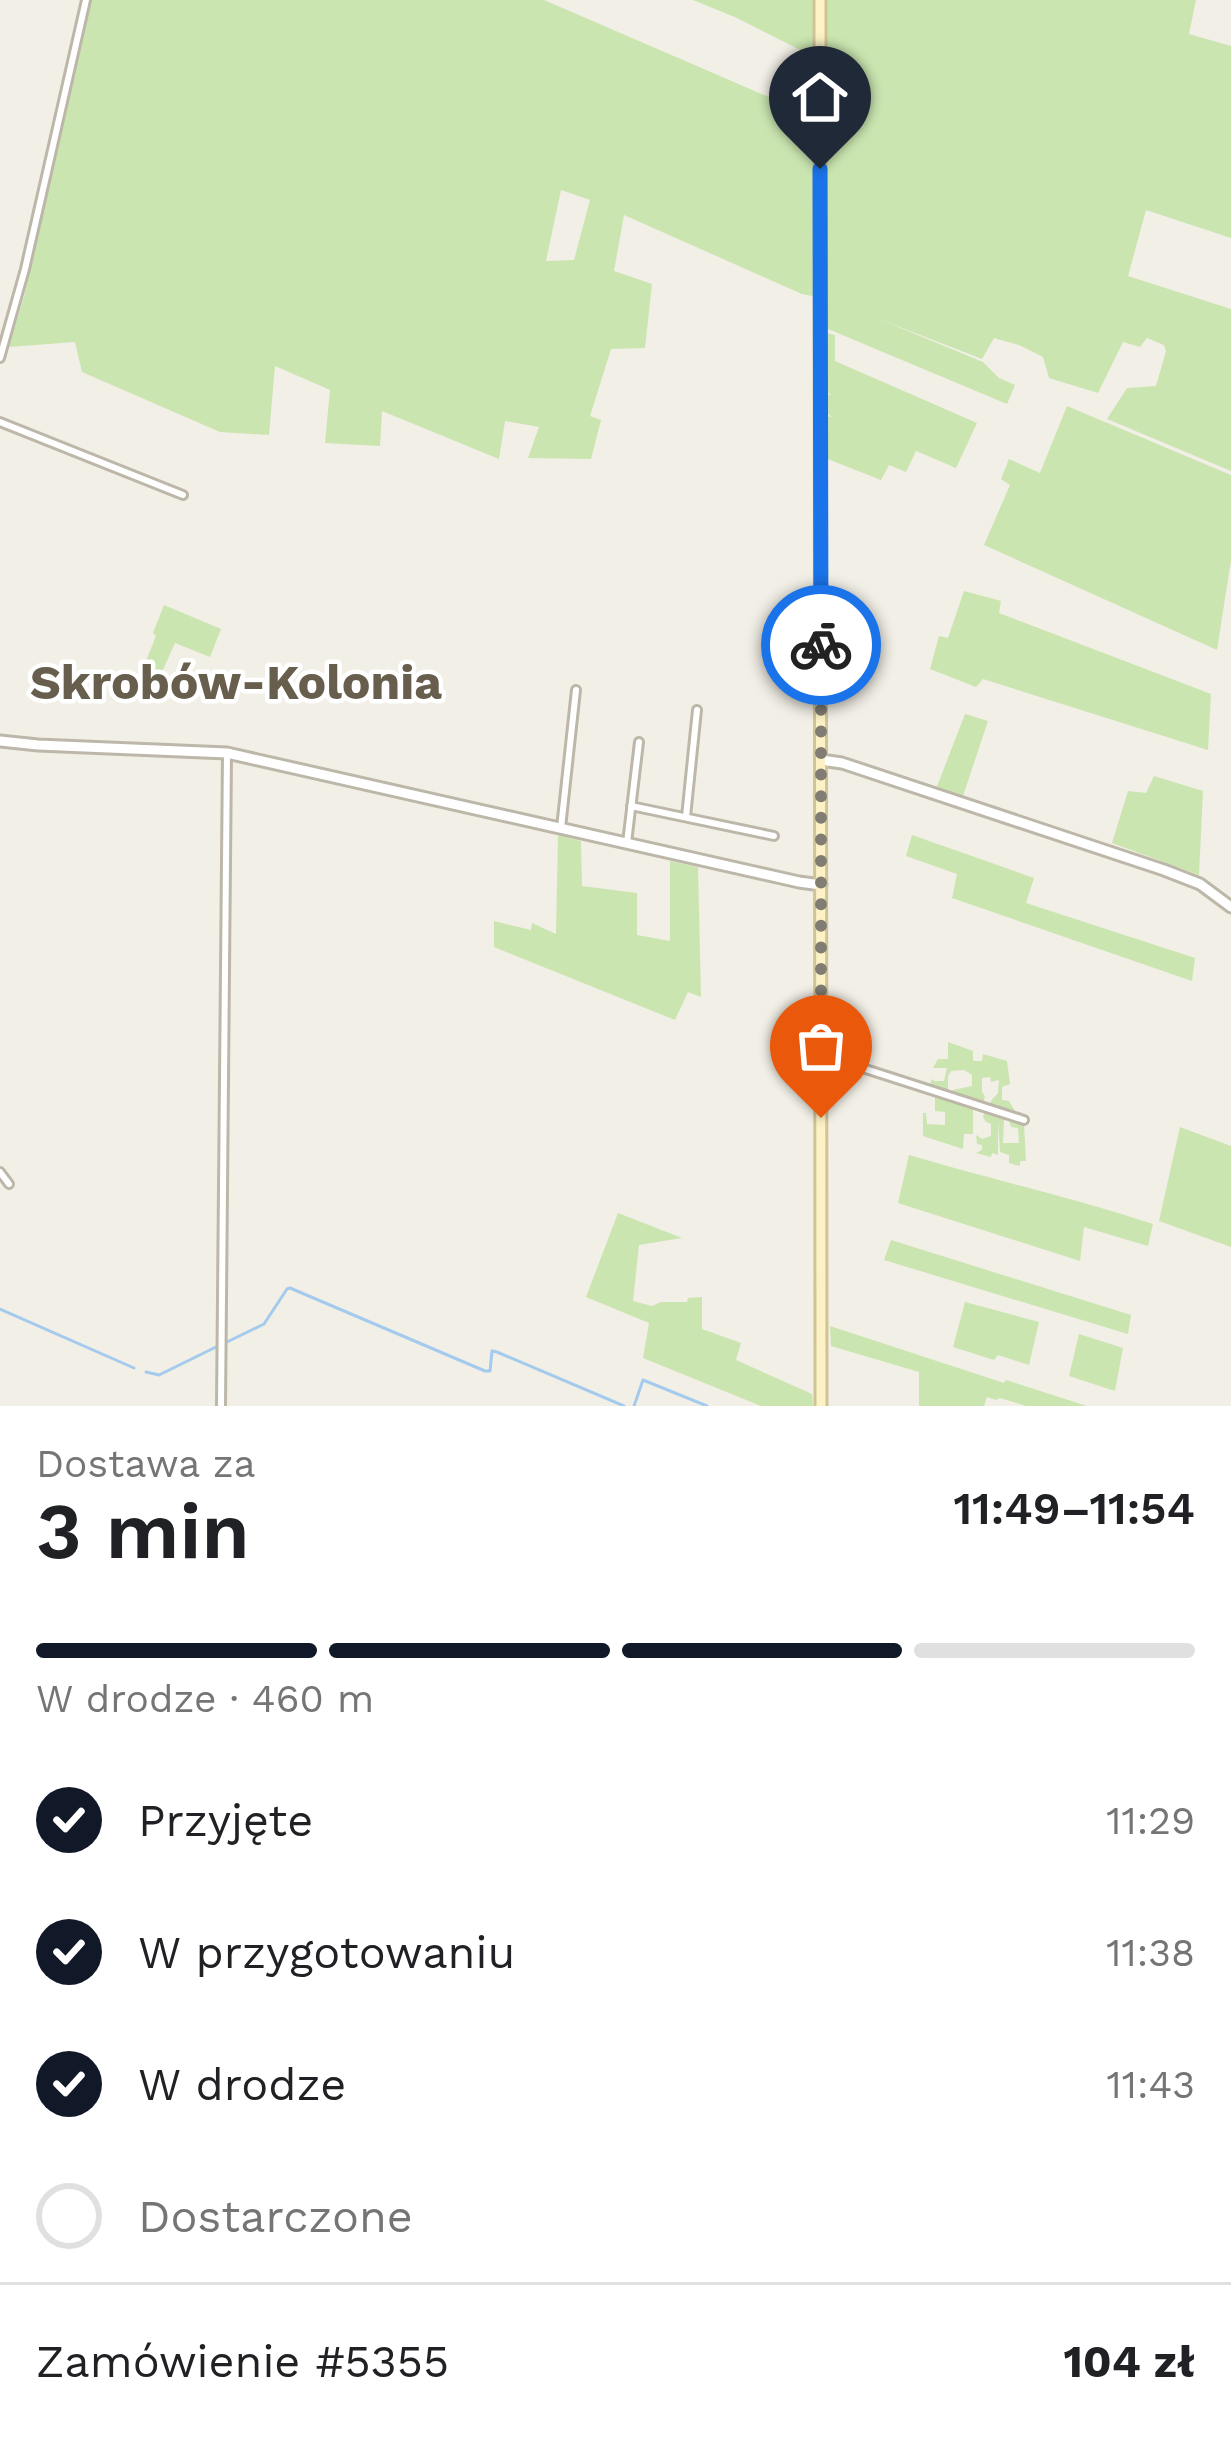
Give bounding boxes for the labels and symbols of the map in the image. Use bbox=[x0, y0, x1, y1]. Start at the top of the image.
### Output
pin bbox=[769, 46, 871, 169]
courier bbox=[761, 585, 881, 705]
district label: Skrobów-Kolonia bbox=[30, 654, 442, 711]
pin bbox=[770, 995, 872, 1118]

